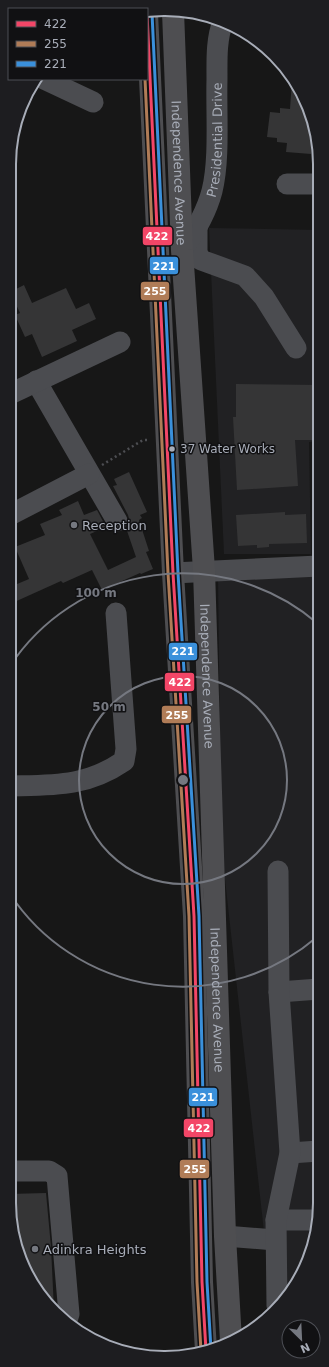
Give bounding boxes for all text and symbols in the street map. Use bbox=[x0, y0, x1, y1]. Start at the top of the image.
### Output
legend bbox=[8, 8, 148, 80]
text: 422 bbox=[44, 17, 67, 31]
text: 255 bbox=[44, 37, 67, 51]
text: 221 bbox=[44, 57, 67, 71]
street label: Presidential Drive bbox=[203, 82, 225, 199]
street label: Independence Avenue bbox=[169, 100, 189, 246]
line badge: 422 bbox=[142, 226, 173, 246]
text: 422 bbox=[146, 230, 168, 243]
line badge: 221 bbox=[149, 256, 179, 275]
text: 221 bbox=[153, 260, 175, 273]
line badge: 255 bbox=[140, 281, 170, 301]
text: 255 bbox=[144, 285, 166, 298]
place label: 37 Water Works bbox=[180, 442, 275, 456]
marker: 37 Water Works bbox=[167, 444, 177, 454]
place label: Reception bbox=[82, 518, 147, 533]
marker: Reception bbox=[69, 520, 79, 530]
text: 100 m bbox=[75, 586, 117, 600]
street label: Independence Avenue bbox=[198, 603, 217, 749]
line badge: 221 bbox=[168, 642, 198, 661]
text: 221 bbox=[172, 645, 194, 658]
line badge: 422 bbox=[164, 672, 195, 692]
text: 422 bbox=[169, 676, 191, 689]
text: 50 m bbox=[92, 700, 126, 714]
line badge: 255 bbox=[161, 705, 192, 724]
text: 255 bbox=[166, 709, 188, 722]
centre of rings bbox=[176, 773, 190, 787]
street label: Independence Avenue bbox=[208, 927, 227, 1073]
line badge: 221 bbox=[188, 1087, 218, 1107]
text: 221 bbox=[192, 1091, 214, 1104]
line badge: 422 bbox=[183, 1118, 214, 1138]
text: 422 bbox=[188, 1122, 210, 1135]
line badge: 255 bbox=[179, 1159, 210, 1179]
text: 255 bbox=[184, 1163, 206, 1176]
place label: Adinkra Heights bbox=[43, 1242, 147, 1257]
marker: Adinkra Heights bbox=[30, 1244, 40, 1254]
north arrow bbox=[281, 1319, 321, 1359]
text: N bbox=[298, 1340, 312, 1355]

